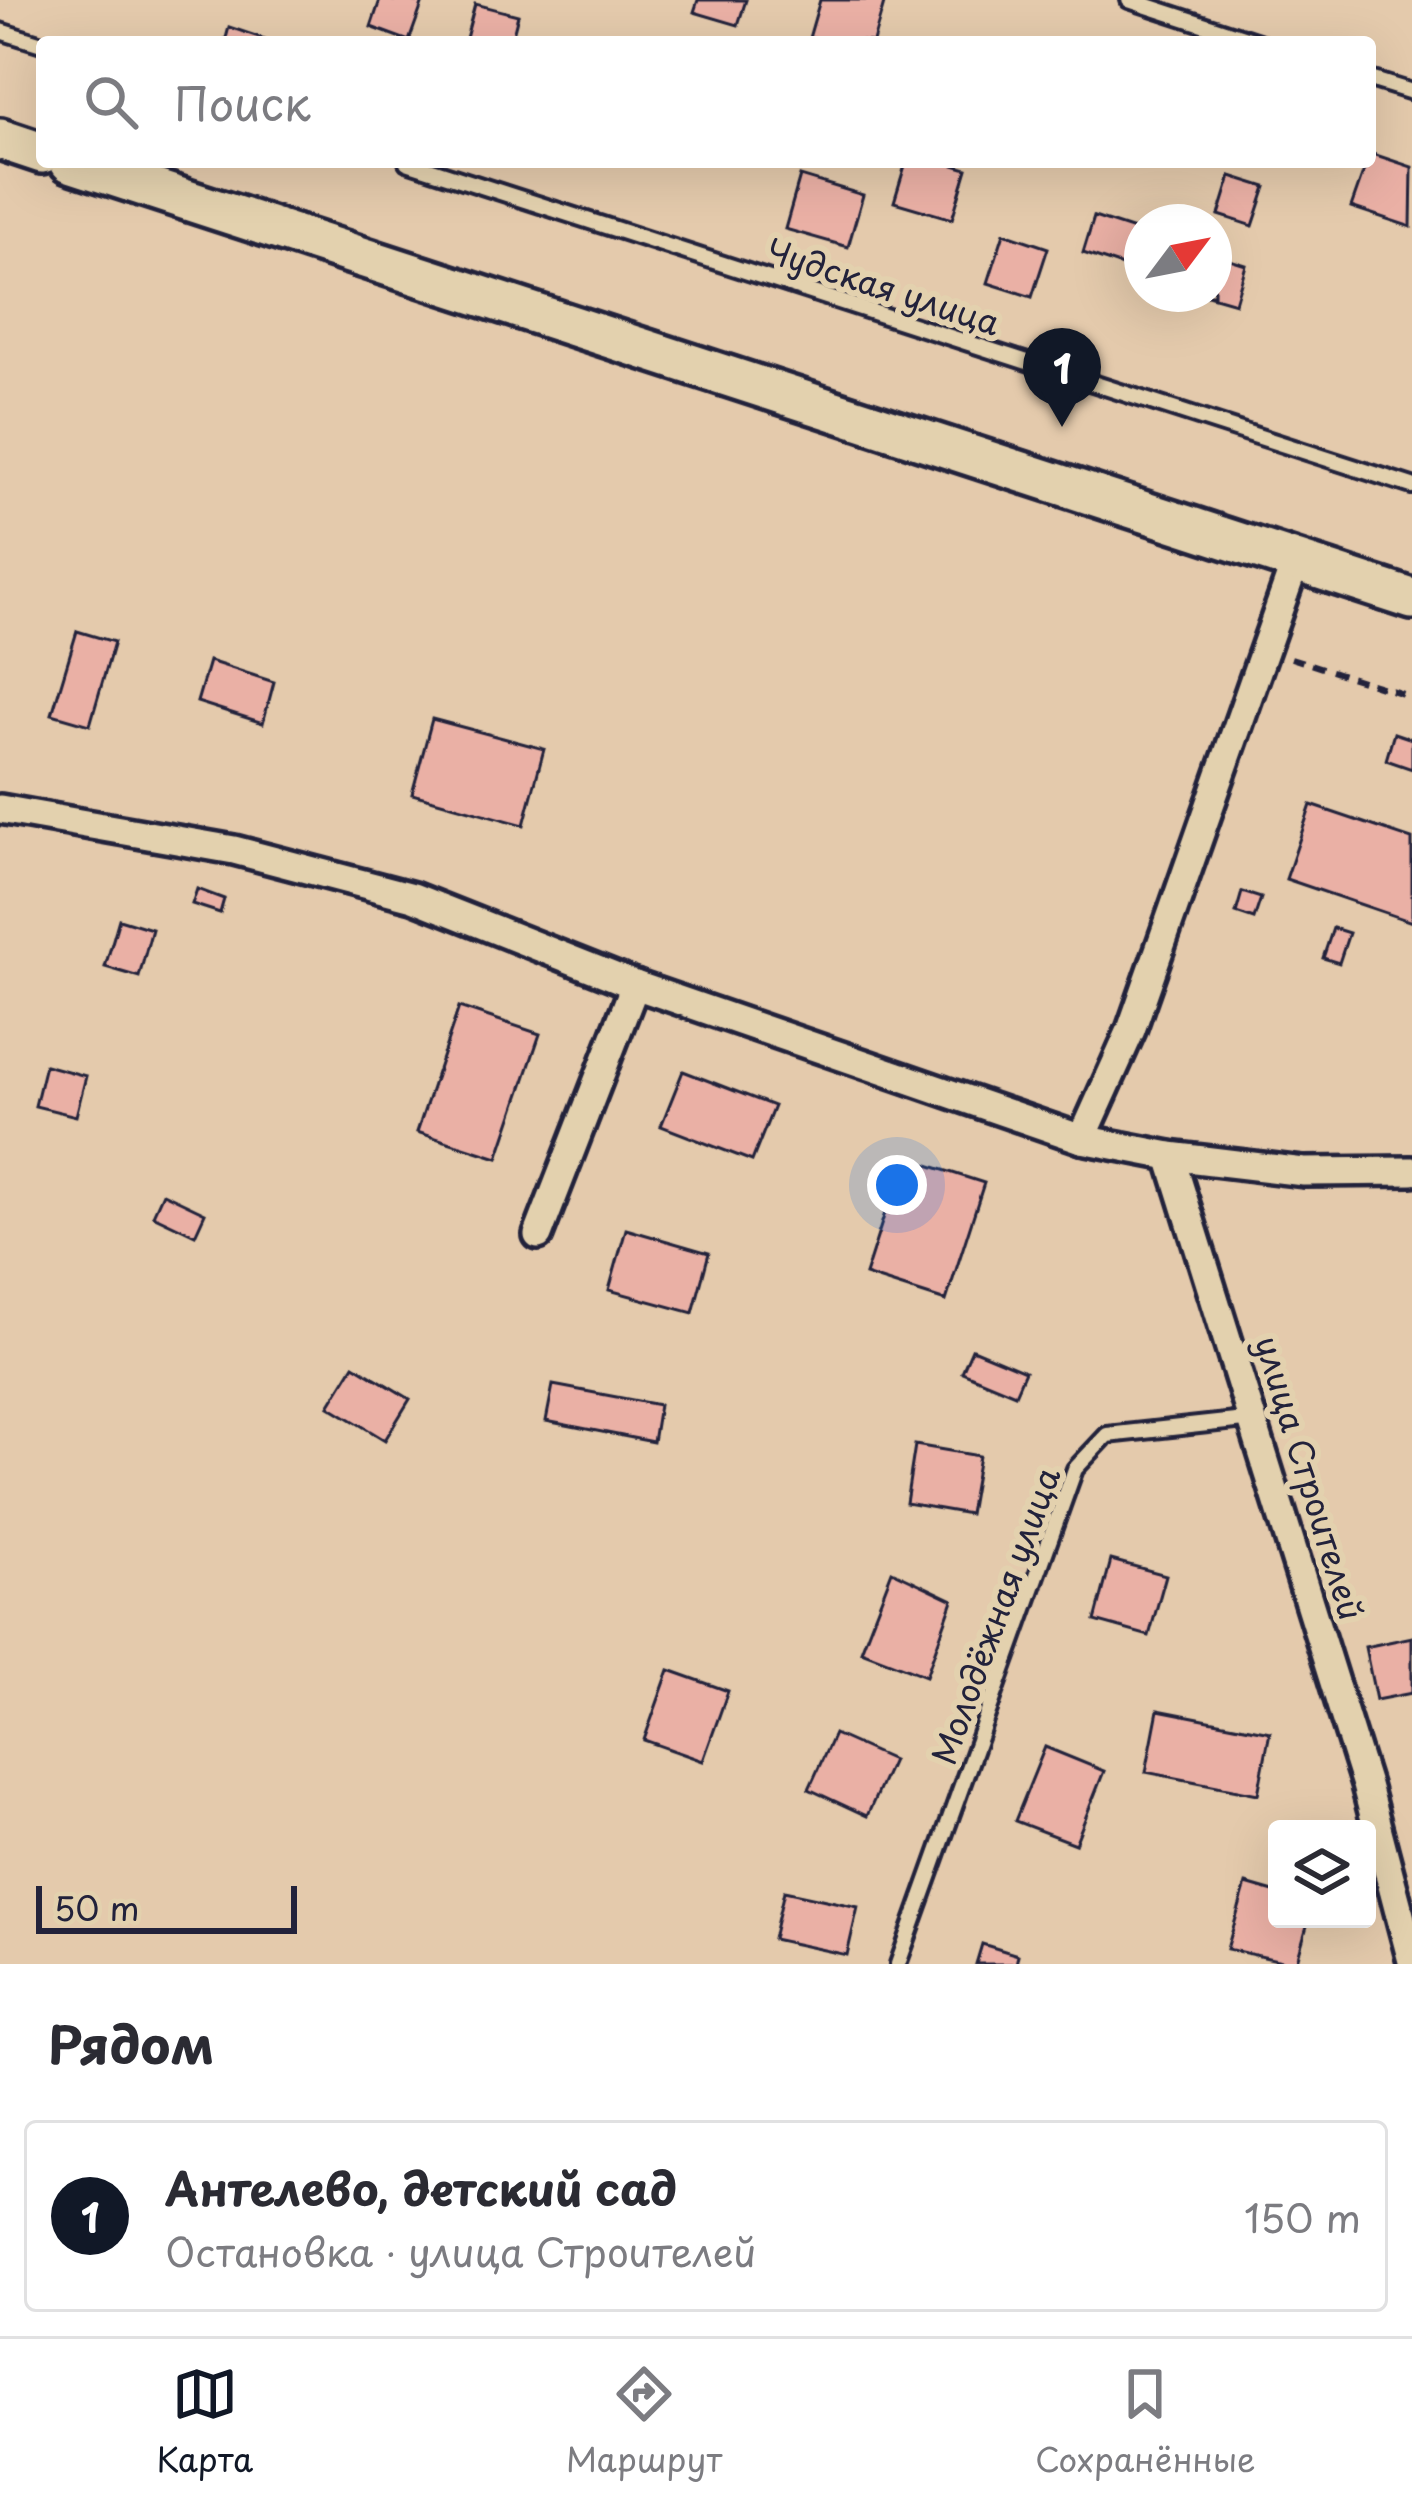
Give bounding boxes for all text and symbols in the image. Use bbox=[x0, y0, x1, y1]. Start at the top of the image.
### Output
search box bbox=[36, 36, 1376, 168]
text: Поиск bbox=[174, 68, 311, 136]
icon: search bbox=[78, 69, 144, 135]
north arrow bbox=[1124, 204, 1232, 312]
street label: Чудская улица bbox=[760, 224, 1007, 346]
pin: 1 bbox=[1023, 328, 1101, 427]
your location bbox=[867, 1155, 927, 1215]
street label: улица Строителей bbox=[1244, 1329, 1378, 1626]
street label: Молодёжная улица bbox=[917, 1460, 1071, 1771]
map controls bbox=[1268, 1820, 1376, 1928]
button: layers bbox=[1268, 1820, 1376, 1928]
scale bar bbox=[36, 1880, 297, 1933]
text: 50 m bbox=[54, 1882, 140, 1932]
text: Рядом bbox=[48, 2004, 214, 2081]
text: Антелево, детский сад bbox=[165, 2153, 677, 2221]
text: 1 bbox=[81, 2187, 99, 2246]
text: 150 m bbox=[1244, 2187, 1361, 2246]
text: Остановка · улица Строителей bbox=[165, 2221, 757, 2280]
tab: Карта bbox=[156, 2361, 253, 2483]
tab: Маршрут bbox=[566, 2361, 722, 2483]
tab: Сохранённые bbox=[1035, 2361, 1256, 2483]

